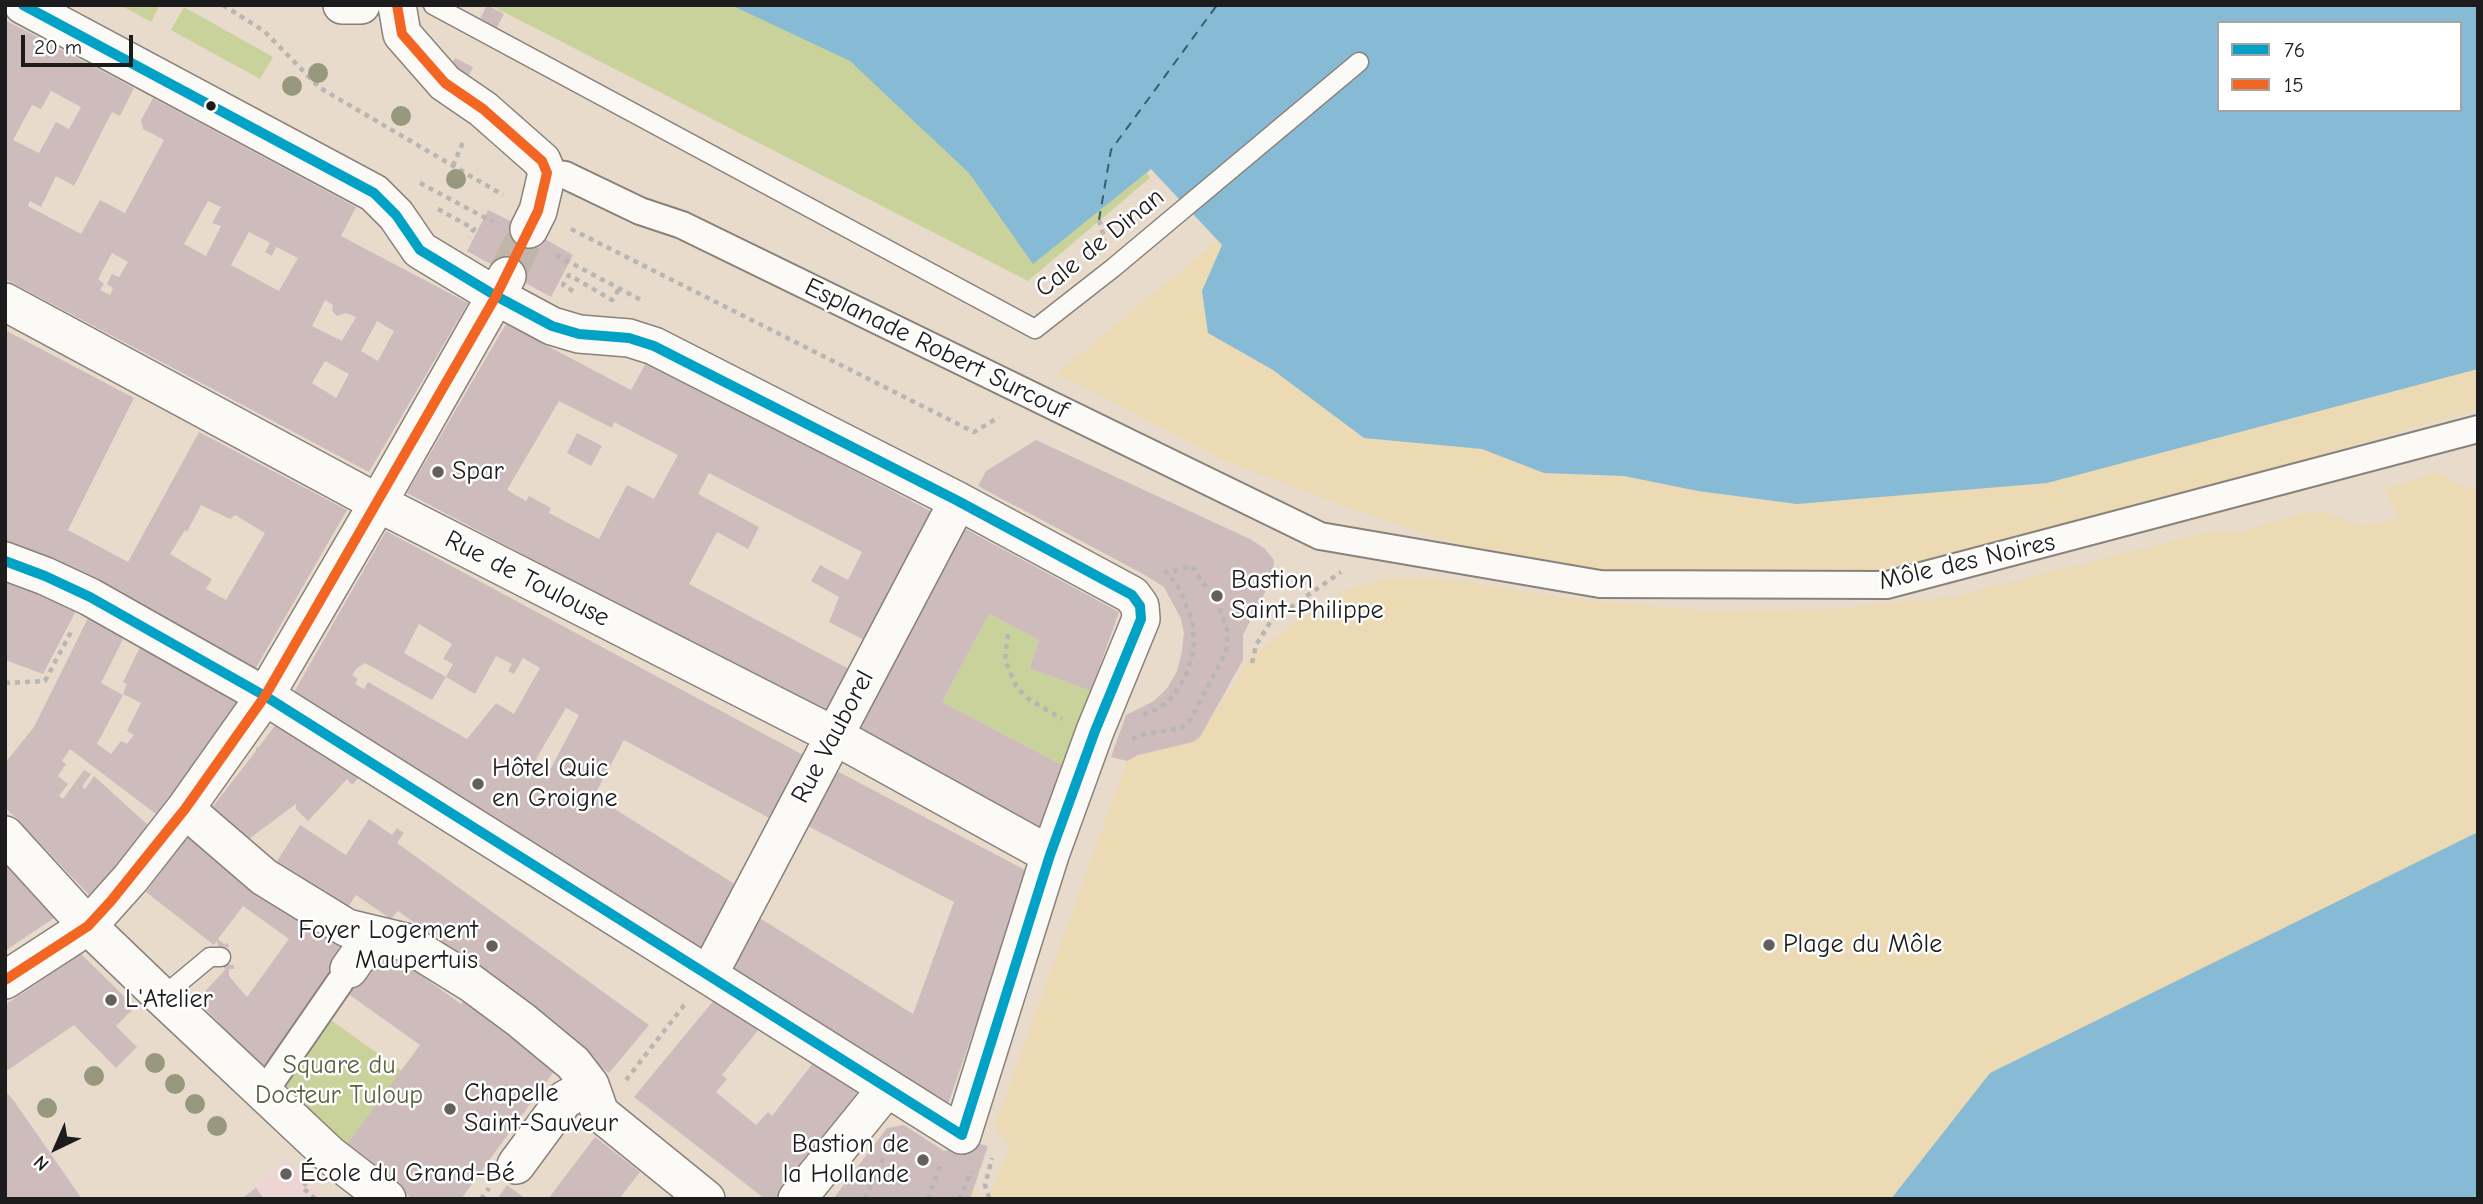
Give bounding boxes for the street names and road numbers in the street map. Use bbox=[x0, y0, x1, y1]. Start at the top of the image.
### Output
street label: Cale de Dinan bbox=[1029, 182, 1171, 304]
street label: Esplanade Robert Surcouf bbox=[799, 272, 1073, 426]
street label: Rue de Toulouse bbox=[439, 524, 615, 634]
street label: Môle des Noires bbox=[1876, 527, 2058, 597]
street label: Rue Vauborel bbox=[785, 665, 881, 809]

